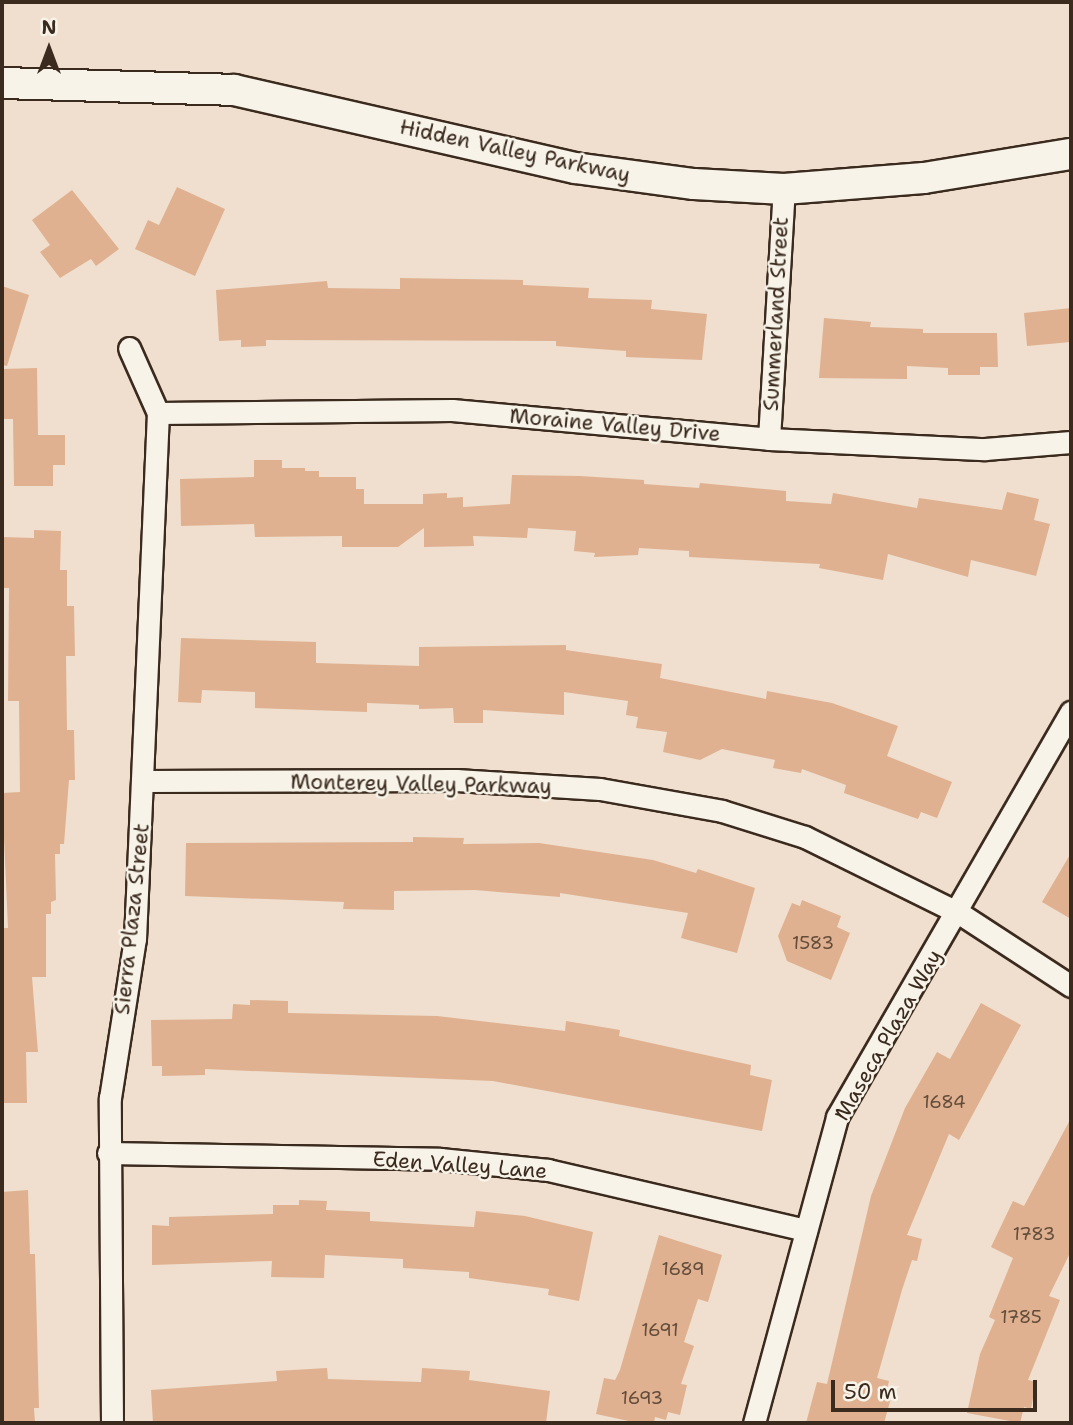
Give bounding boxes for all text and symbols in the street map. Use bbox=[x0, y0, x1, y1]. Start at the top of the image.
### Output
north arrow bbox=[14, 14, 84, 84]
text: N bbox=[41, 15, 57, 40]
street label: Hidden Valley Parkway bbox=[397, 114, 633, 188]
street label: Summerland Street bbox=[758, 216, 794, 412]
street label: Moraine Valley Drive bbox=[508, 403, 722, 447]
street label: Monterey Valley Parkway bbox=[290, 769, 552, 799]
street label: Sierra Plaza Street bbox=[109, 822, 155, 1016]
house number: 1583 bbox=[792, 932, 834, 954]
street label: Maseca Plaza Way bbox=[829, 945, 947, 1125]
house number: 1684 bbox=[922, 1091, 966, 1113]
street label: Eden Valley Lane bbox=[372, 1146, 548, 1184]
house number: 1783 bbox=[1013, 1223, 1055, 1245]
house number: 1689 bbox=[661, 1258, 705, 1280]
house number: 1785 bbox=[1000, 1306, 1042, 1328]
house number: 1691 bbox=[641, 1319, 679, 1341]
scale bar bbox=[835, 1366, 1042, 1410]
text: 50 m bbox=[844, 1378, 897, 1406]
house number: 1693 bbox=[621, 1387, 663, 1409]

